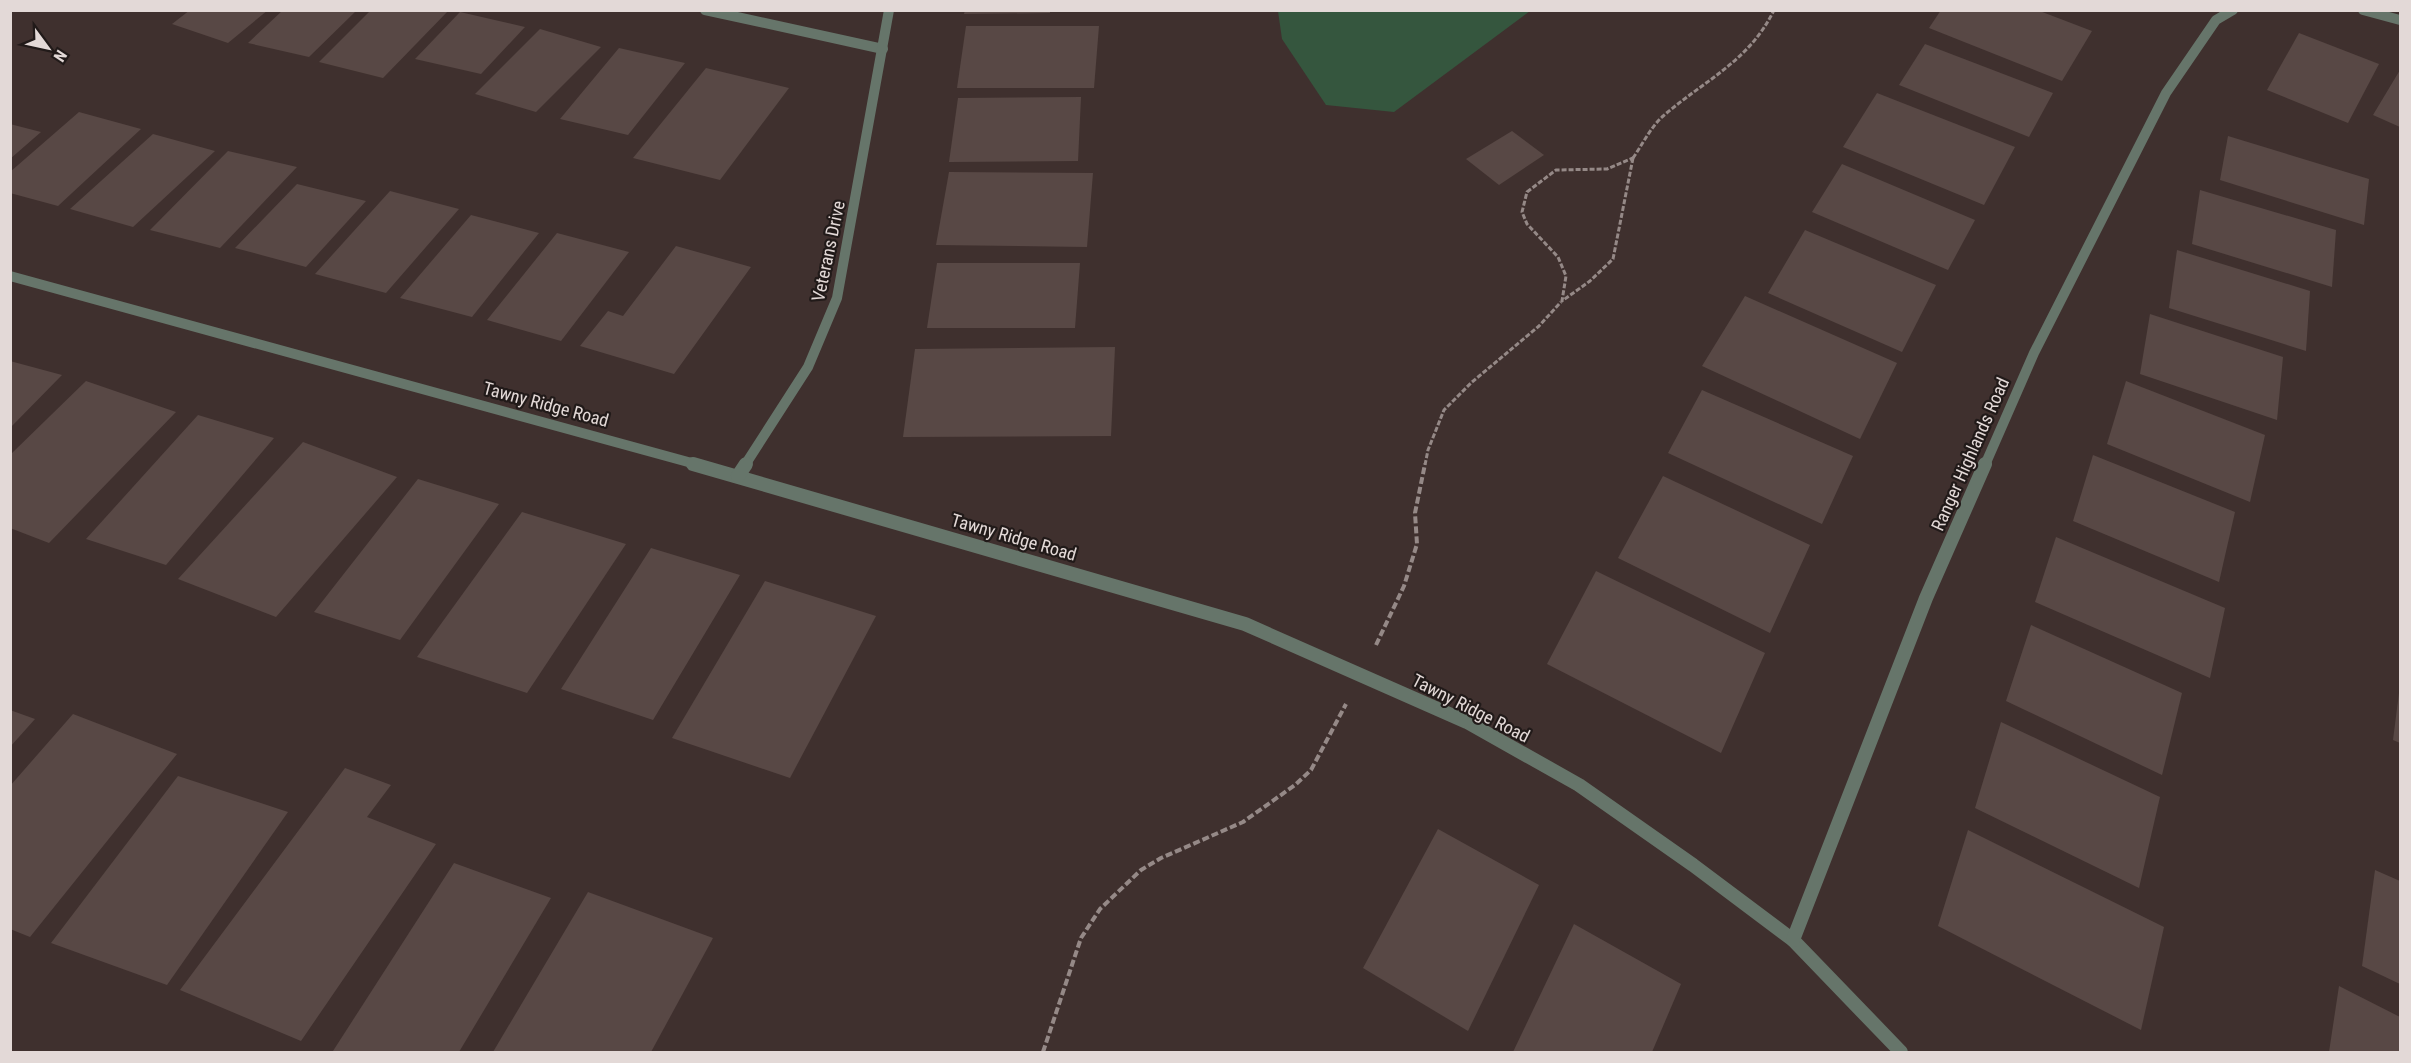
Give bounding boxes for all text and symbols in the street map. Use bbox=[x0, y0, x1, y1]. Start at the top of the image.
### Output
north arrow bbox=[18, 18, 78, 78]
text: N bbox=[50, 47, 71, 65]
street label: Veterans Drive bbox=[807, 199, 849, 303]
street label: Ranger Highlands Road bbox=[1927, 374, 2013, 534]
street label: Tawny Ridge Road bbox=[481, 377, 611, 431]
street label: Tawny Ridge Road bbox=[949, 509, 1079, 565]
street label: Tawny Ridge Road bbox=[1409, 669, 1533, 747]

